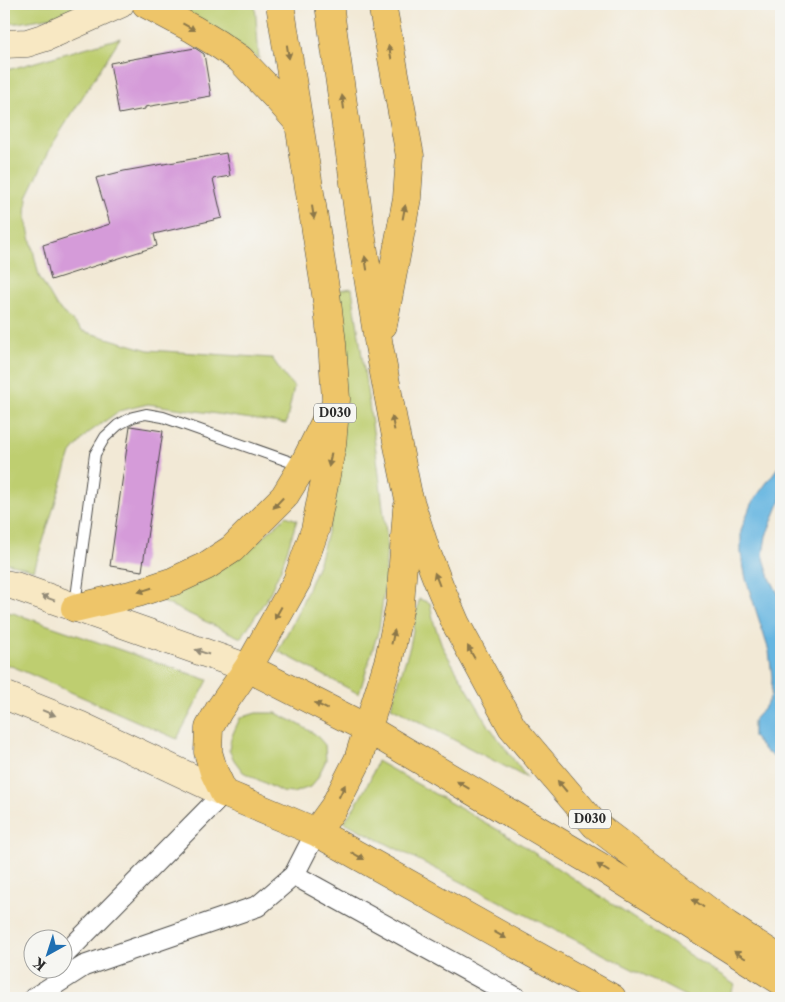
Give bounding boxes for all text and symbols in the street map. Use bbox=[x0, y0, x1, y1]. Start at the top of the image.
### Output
one-way arrow bbox=[182, 23, 196, 31]
one-way arrow bbox=[284, 44, 292, 60]
one-way arrow bbox=[386, 44, 394, 60]
one-way arrow bbox=[339, 94, 347, 110]
one-way arrow bbox=[310, 205, 318, 221]
one-way arrow bbox=[400, 205, 408, 220]
one-way arrow bbox=[362, 255, 370, 271]
road number: D030 bbox=[314, 403, 356, 422]
one-way arrow bbox=[389, 415, 397, 431]
one-way arrow bbox=[325, 453, 333, 469]
one-way arrow bbox=[272, 496, 284, 508]
one-way arrow bbox=[433, 572, 440, 587]
one-way arrow bbox=[137, 587, 152, 595]
one-way arrow bbox=[40, 594, 55, 602]
one-way arrow bbox=[274, 607, 283, 620]
one-way arrow bbox=[390, 629, 398, 645]
one-way arrow bbox=[467, 645, 475, 659]
one-way arrow bbox=[194, 648, 209, 655]
one-way arrow bbox=[314, 702, 329, 710]
one-way arrow bbox=[42, 709, 56, 717]
one-way arrow bbox=[556, 780, 568, 792]
one-way arrow bbox=[456, 781, 469, 790]
one-way arrow bbox=[338, 784, 346, 798]
road number: D030 bbox=[569, 810, 611, 829]
one-way arrow bbox=[351, 851, 365, 860]
one-way arrow bbox=[596, 863, 609, 873]
one-way arrow bbox=[692, 897, 705, 908]
north arrow bbox=[22, 930, 72, 980]
one-way arrow bbox=[493, 931, 506, 940]
one-way arrow bbox=[733, 950, 747, 960]
text: K bbox=[29, 953, 50, 975]

